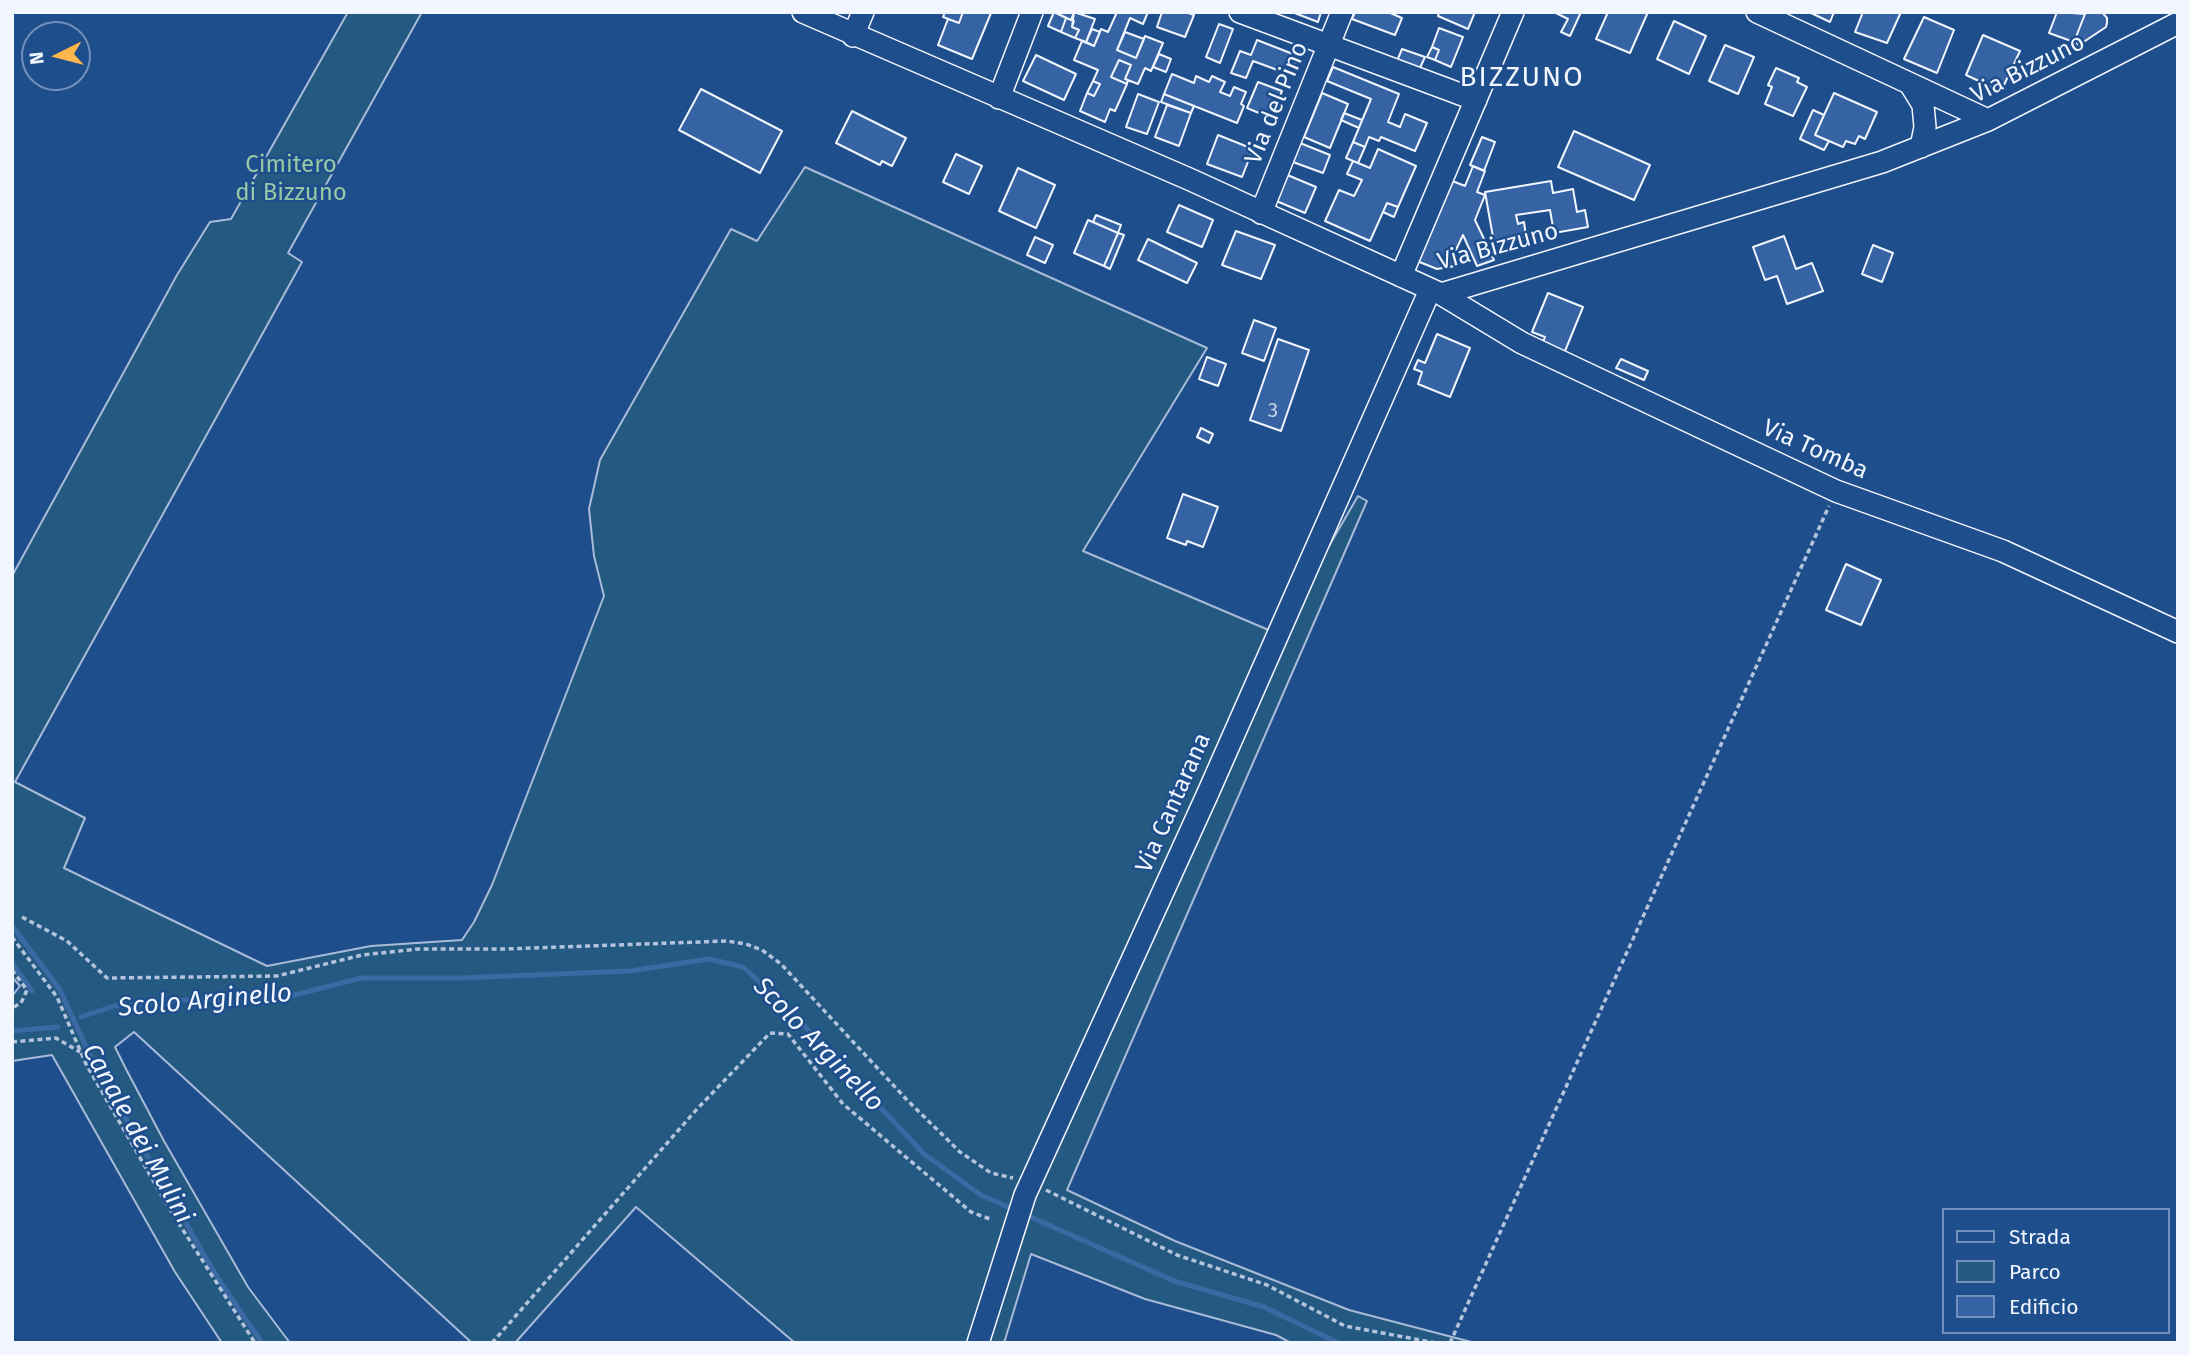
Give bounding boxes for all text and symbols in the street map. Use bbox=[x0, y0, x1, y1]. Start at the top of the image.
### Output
north arrow bbox=[21, 21, 91, 91]
street label: Via Bizzuno bbox=[1966, 28, 2090, 110]
street label: Via del Pino bbox=[1239, 38, 1315, 168]
text: N bbox=[25, 51, 49, 66]
district label: BIZZUNO bbox=[1460, 61, 1584, 95]
park label: Cimitero di Bizzuno bbox=[235, 151, 347, 207]
street label: Via Bizzuno bbox=[1435, 217, 1561, 277]
house number: 3 bbox=[1268, 398, 1278, 424]
street label: Via Tomba bbox=[1758, 414, 1872, 486]
street label: Via Cantarana bbox=[1130, 729, 1218, 877]
water label: Scolo Arginello bbox=[746, 971, 890, 1119]
water label: Scolo Arginello bbox=[117, 978, 293, 1024]
water label: Canale dei Mulini bbox=[75, 1039, 199, 1229]
legend bbox=[1941, 1208, 2169, 1334]
text: Strada bbox=[2009, 1224, 2071, 1250]
text: Parco bbox=[2009, 1259, 2061, 1285]
text: Edificio bbox=[2009, 1294, 2079, 1320]

